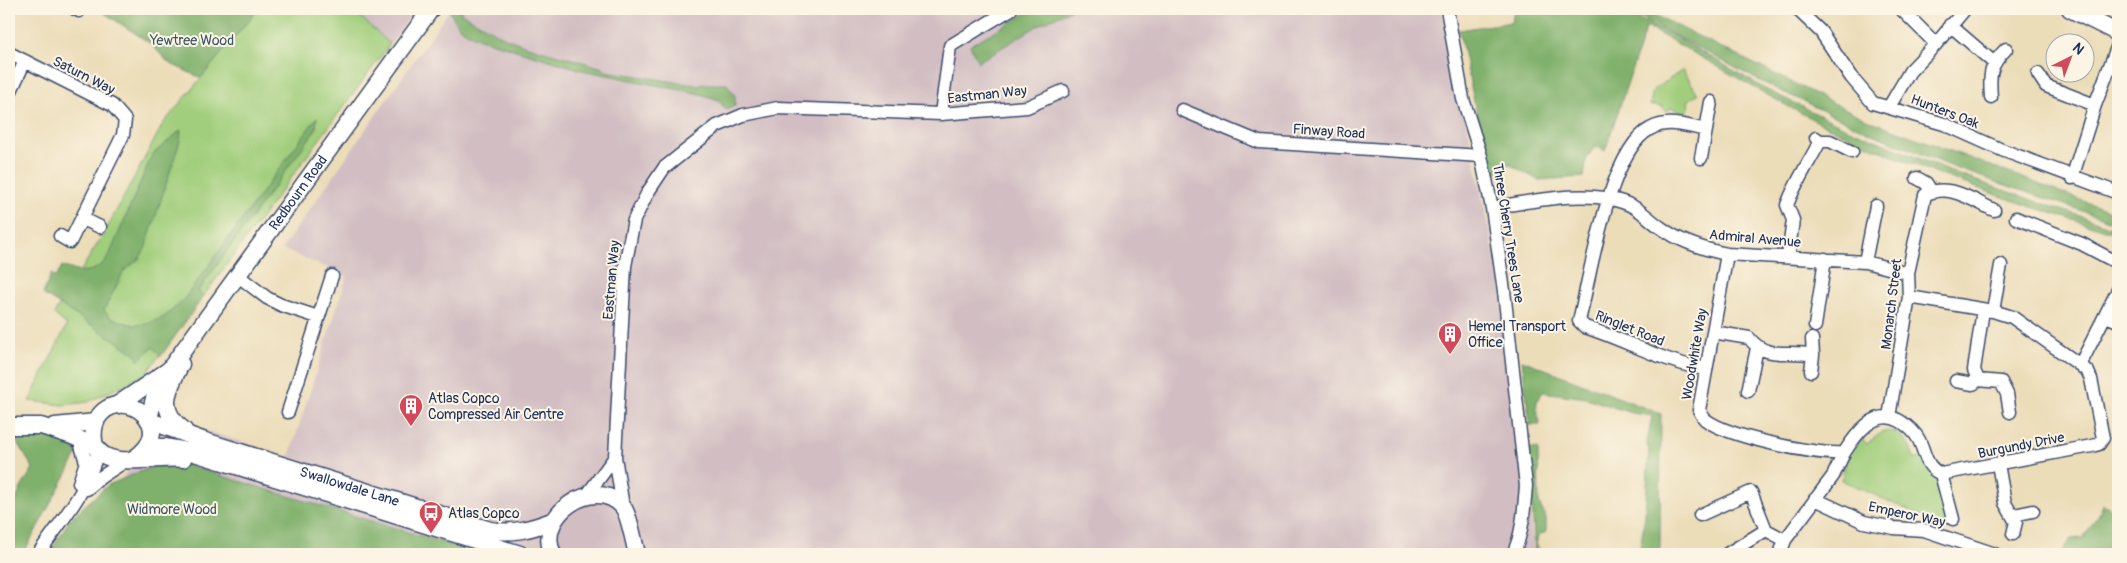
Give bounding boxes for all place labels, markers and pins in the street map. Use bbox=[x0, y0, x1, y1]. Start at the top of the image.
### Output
place label: Hemel Transport Office bbox=[1468, 318, 1566, 351]
building icon: Hemel Transport Office bbox=[1437, 321, 1463, 355]
place label: Atlas Copco Compressed Air Centre bbox=[428, 390, 564, 423]
building icon: Atlas Copco Compressed Air Centre bbox=[398, 393, 424, 427]
bus stop icon: Atlas Copco bbox=[418, 500, 444, 534]
place label: Atlas Copco bbox=[448, 505, 520, 522]

